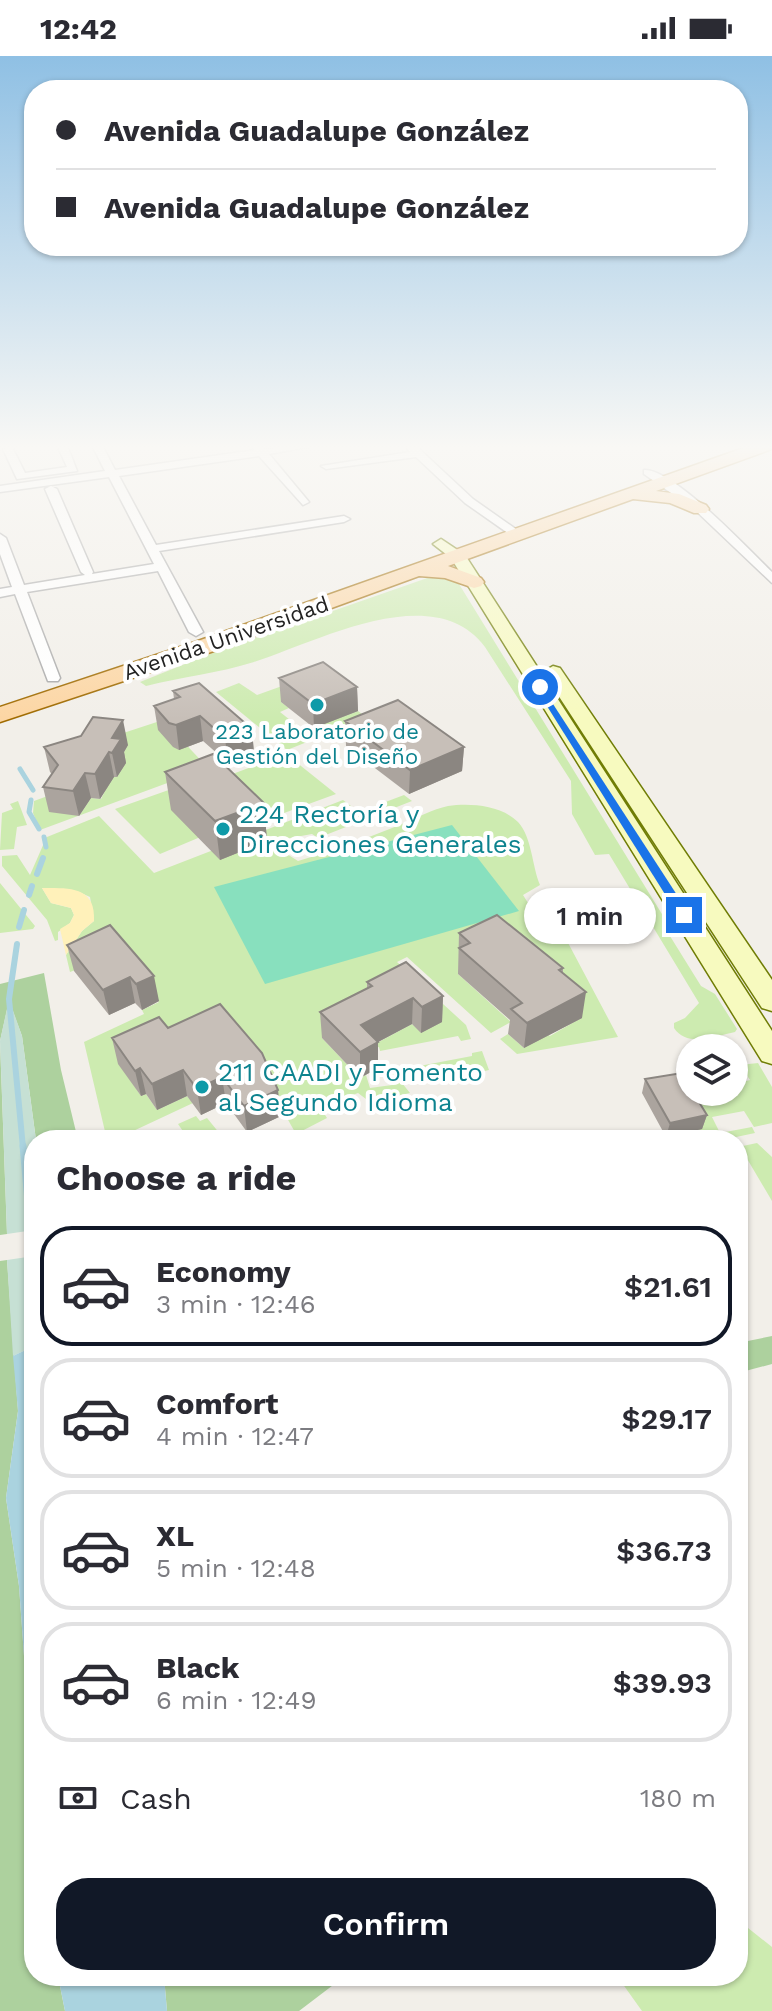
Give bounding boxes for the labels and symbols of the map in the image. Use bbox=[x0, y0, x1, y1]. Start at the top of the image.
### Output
street label: Avenida Universidad bbox=[120, 591, 332, 685]
route start bbox=[522, 669, 558, 705]
marker: 223 Laboratorio de Gestión del Diseño bbox=[308, 696, 326, 714]
place label: 223 Laboratorio de Gestión del Diseño bbox=[215, 719, 419, 769]
place label: 224 Rectoría y Direcciones Generales bbox=[239, 799, 522, 859]
marker: 224 Rectoría y Direcciones Generales bbox=[214, 820, 232, 838]
callout: 1 min bbox=[524, 887, 656, 943]
route end bbox=[666, 897, 702, 933]
place label: 211 CAADI y Fomento al Segundo Idioma bbox=[218, 1057, 483, 1117]
marker: 211 CAADI y Fomento al Segundo Idioma bbox=[193, 1078, 211, 1096]

